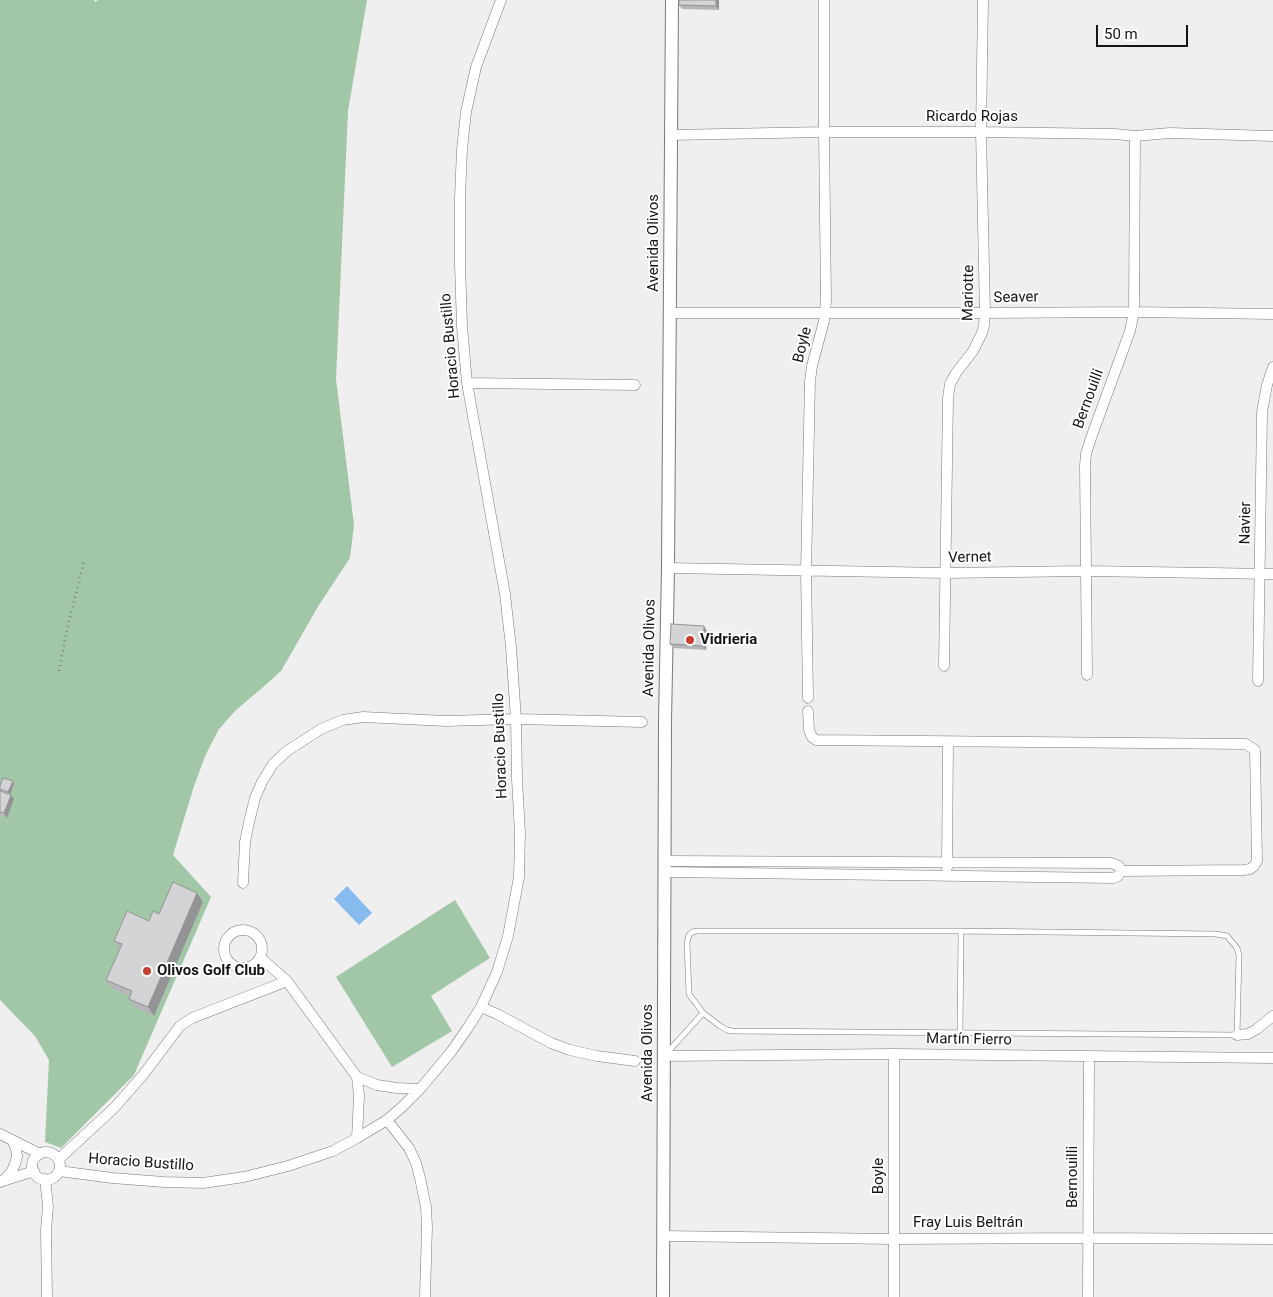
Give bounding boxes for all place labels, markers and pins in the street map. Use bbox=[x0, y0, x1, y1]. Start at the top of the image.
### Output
place label: Vidrieria bbox=[700, 631, 757, 649]
marker: Vidrieria bbox=[684, 634, 696, 646]
place label: Olivos Golf Club bbox=[157, 962, 265, 980]
marker: Olivos Golf Club bbox=[141, 965, 153, 977]

